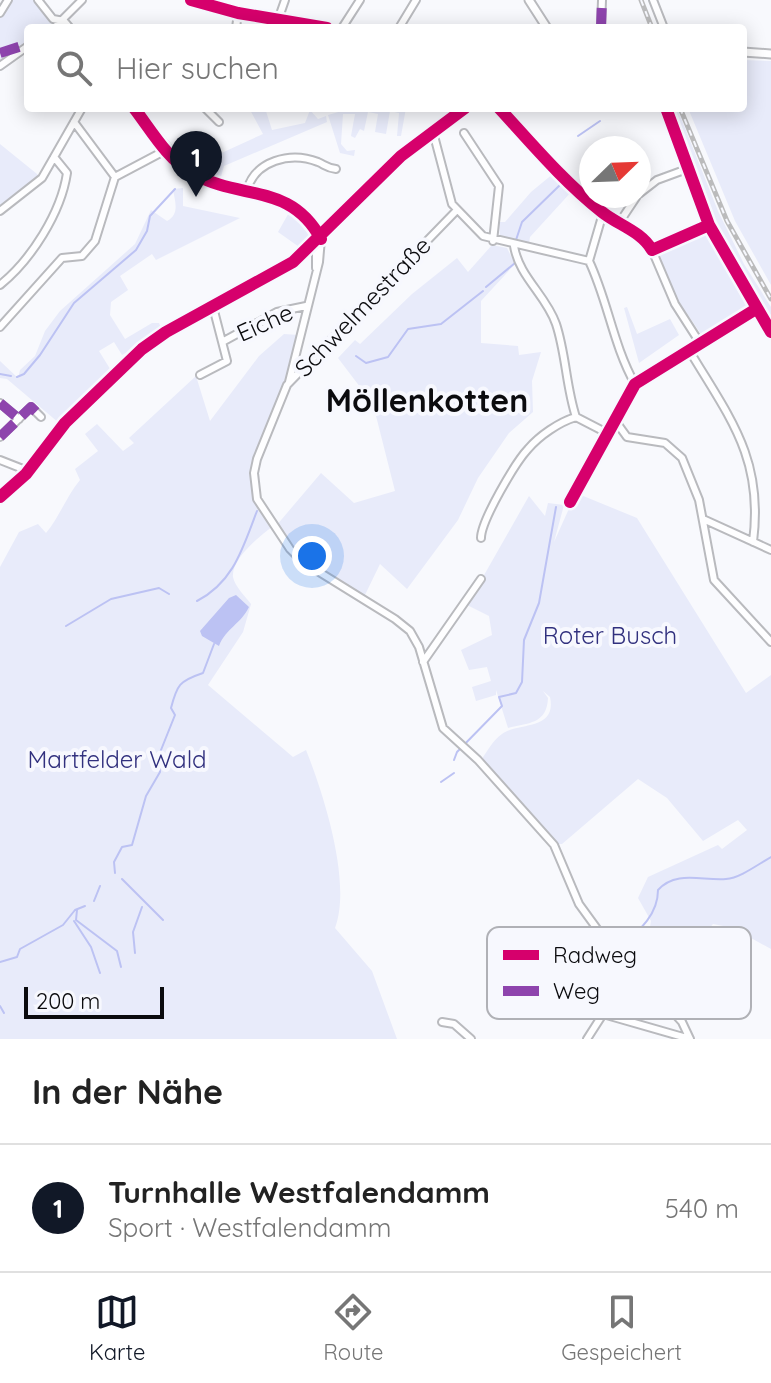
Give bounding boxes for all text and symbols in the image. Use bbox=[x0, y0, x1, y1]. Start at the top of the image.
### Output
search box bbox=[24, 24, 747, 112]
icon: search bbox=[52, 46, 96, 90]
text: Hier suchen bbox=[116, 49, 279, 87]
pin: 1 bbox=[170, 131, 222, 197]
north arrow bbox=[579, 136, 651, 208]
street label: Schwelmestraße bbox=[288, 230, 437, 383]
street label: Eiche bbox=[232, 297, 297, 348]
district label: Möllenkotten bbox=[326, 380, 528, 420]
your location bbox=[292, 536, 332, 576]
park label: Roter Busch bbox=[543, 620, 677, 650]
park label: Martfelder Wald bbox=[28, 744, 206, 774]
legend bbox=[487, 927, 751, 1019]
text: Radweg bbox=[553, 941, 637, 969]
text: Weg bbox=[553, 977, 600, 1005]
scale bar bbox=[24, 983, 164, 1019]
text: 200 m bbox=[36, 987, 100, 1015]
text: In der Nähe bbox=[32, 1070, 223, 1113]
text: Turnhalle Westfalendamm bbox=[108, 1173, 490, 1211]
text: 1 bbox=[53, 1192, 63, 1225]
text: 540 m bbox=[665, 1192, 739, 1225]
text: Sport · Westfalendamm bbox=[108, 1211, 391, 1244]
tab: Karte bbox=[89, 1290, 145, 1366]
tab: Route bbox=[323, 1290, 383, 1366]
tab: Gespeichert bbox=[561, 1290, 682, 1366]

